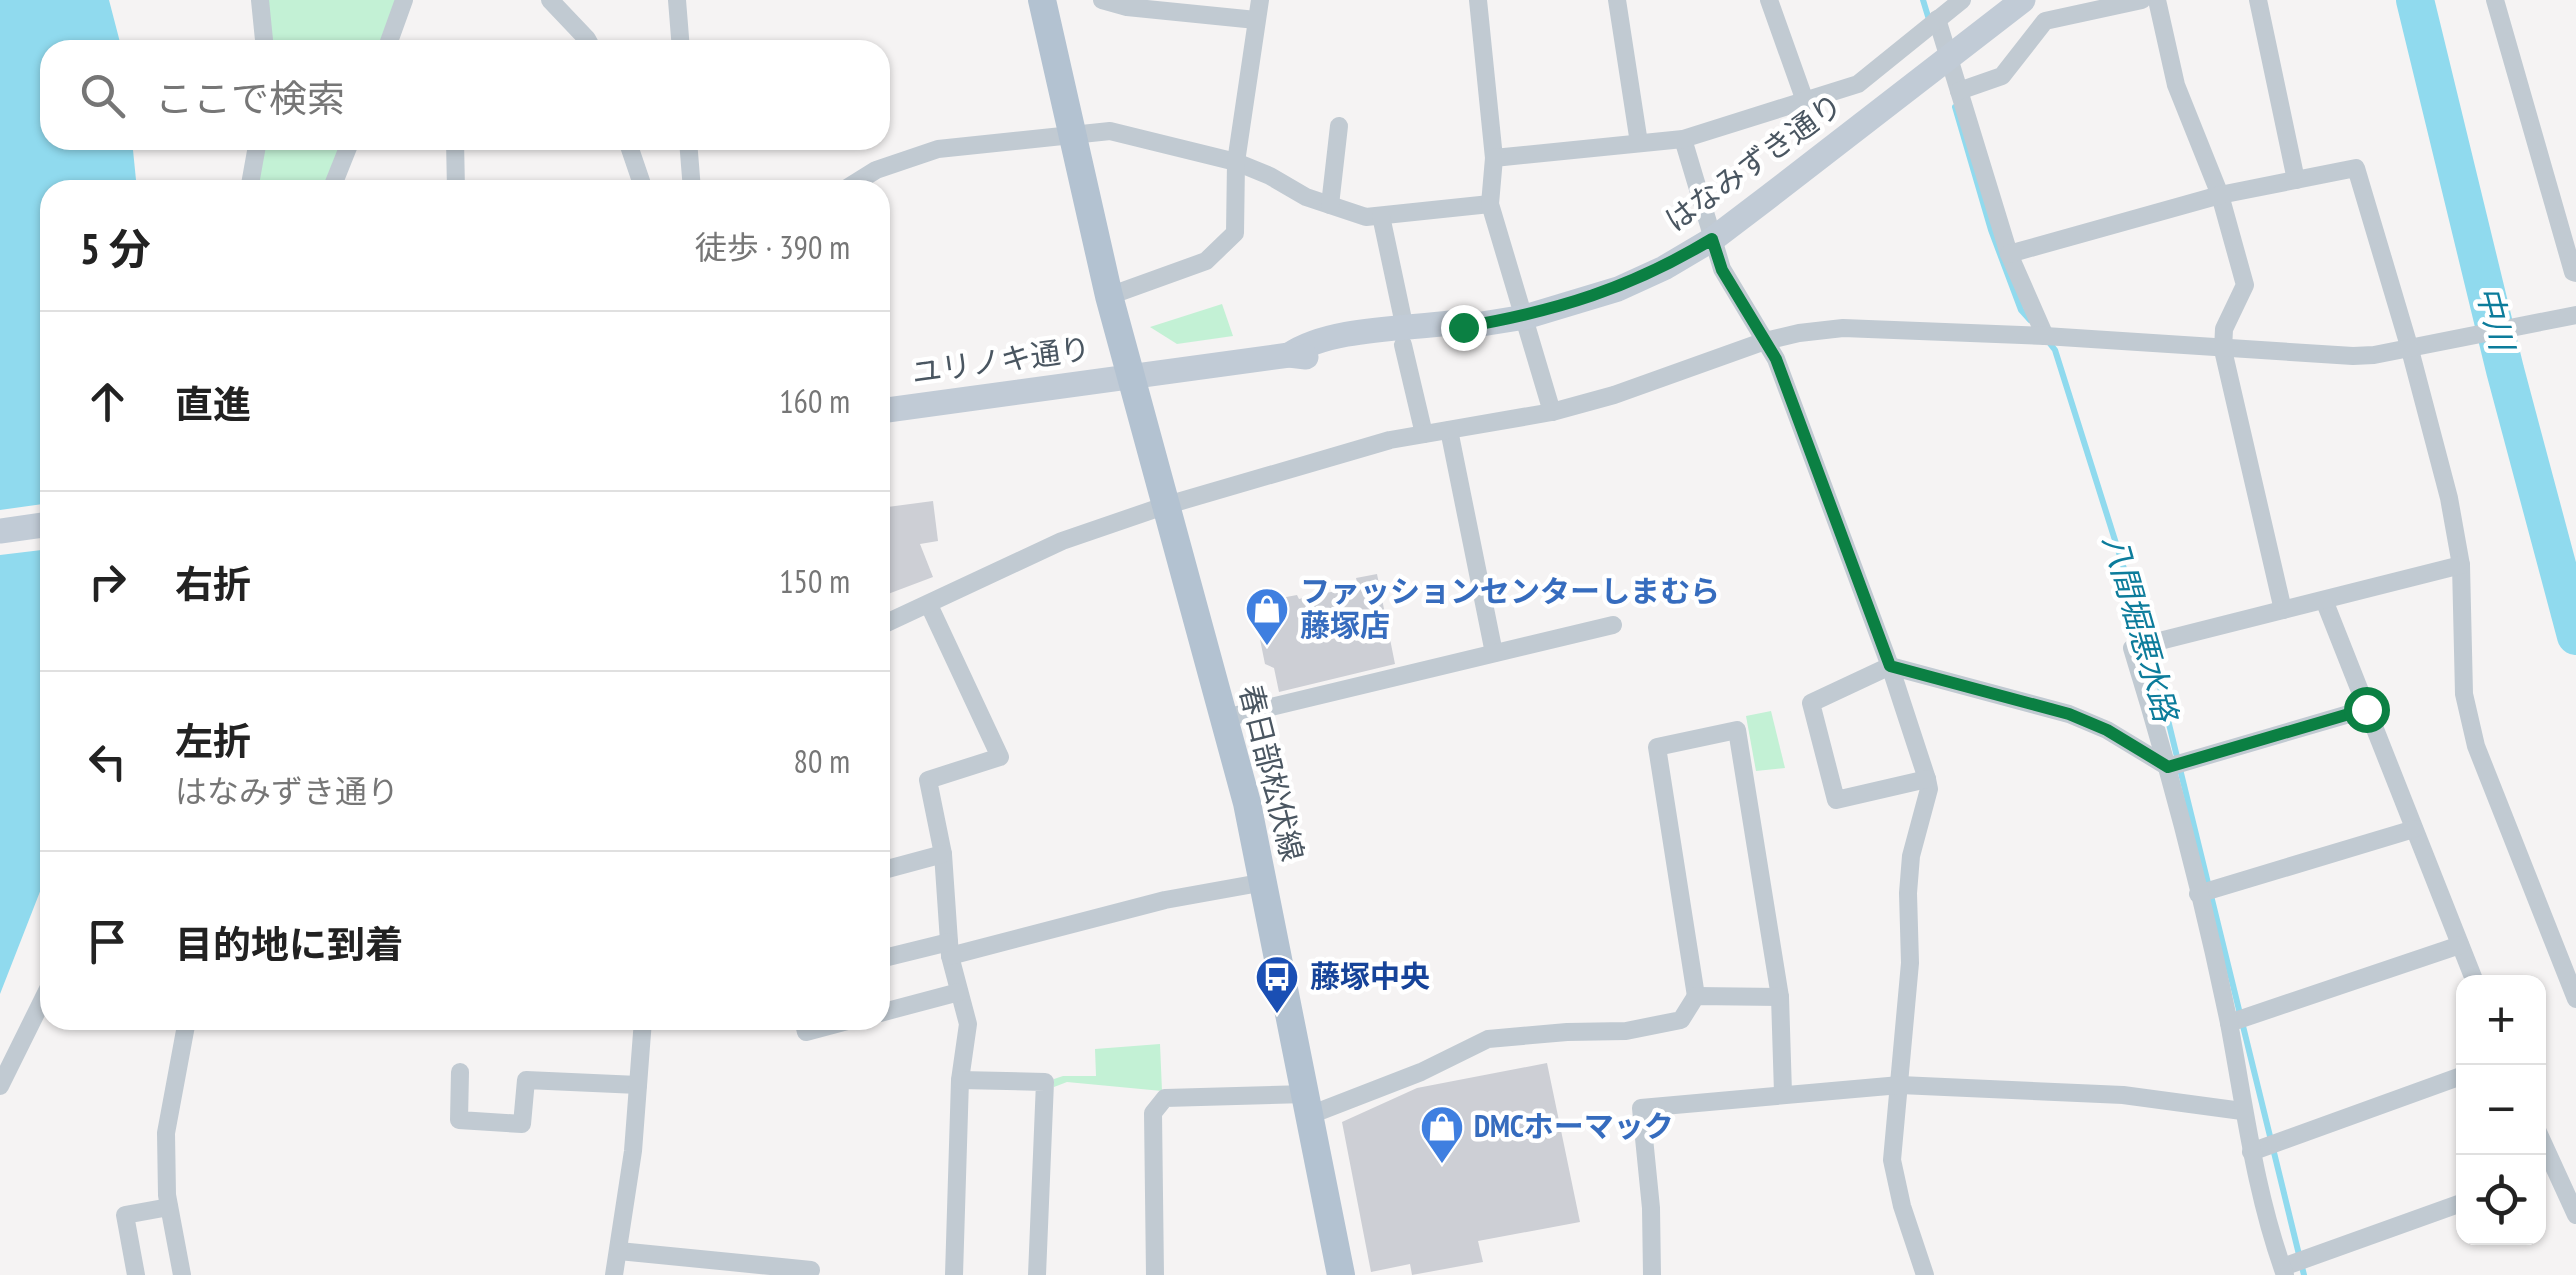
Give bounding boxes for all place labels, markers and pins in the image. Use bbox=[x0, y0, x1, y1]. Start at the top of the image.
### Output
place label: ファッションセンターしまむら 藤塚店 bbox=[1300, 571, 1720, 644]
shop icon: ファッションセンターしまむら 藤塚店 bbox=[1244, 586, 1290, 647]
bus stop icon: 藤塚中央 bbox=[1254, 954, 1300, 1015]
place label: 藤塚中央 bbox=[1310, 956, 1430, 995]
shop icon: DMCホーマック bbox=[1419, 1104, 1465, 1165]
place label: DMCホーマック bbox=[1474, 1106, 1674, 1145]

